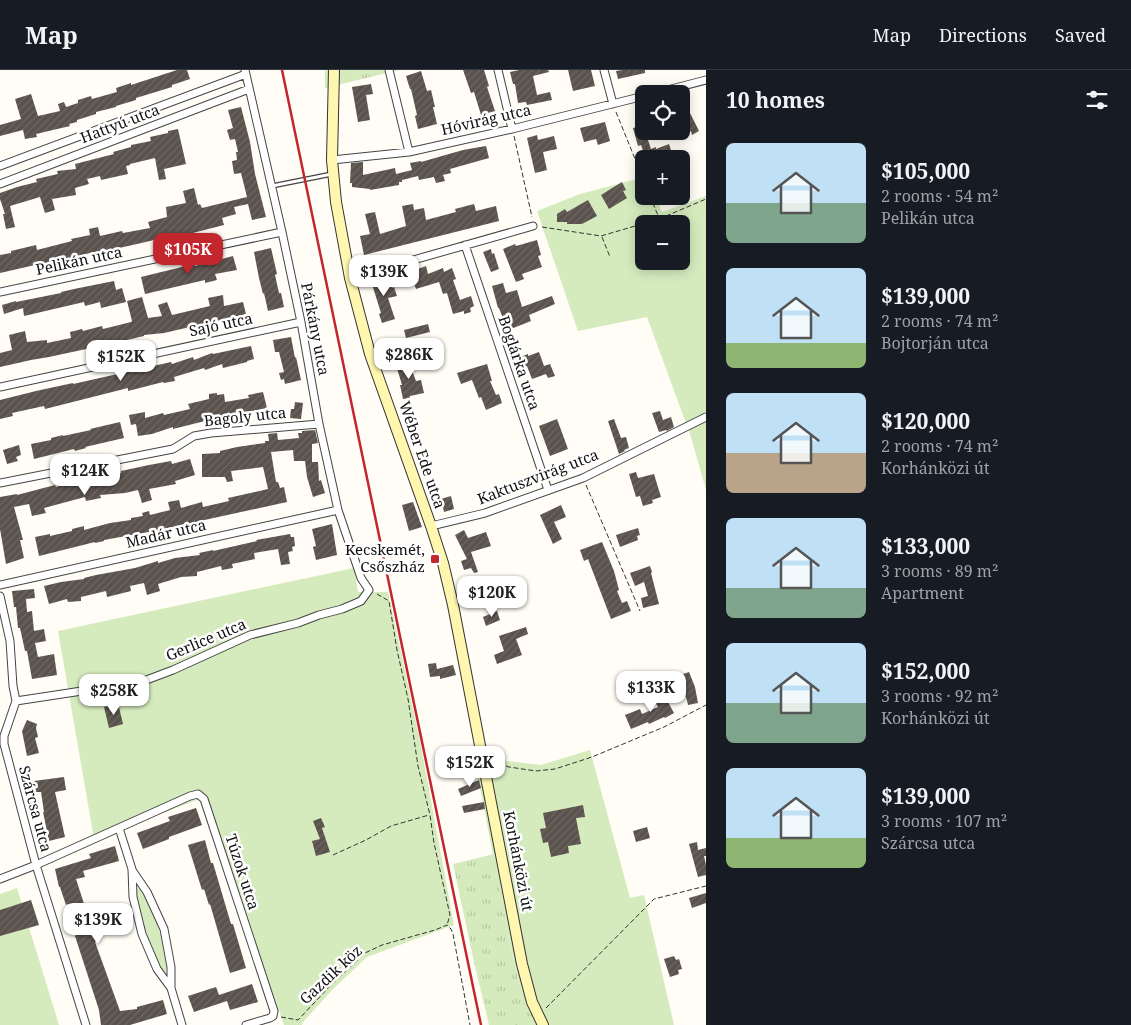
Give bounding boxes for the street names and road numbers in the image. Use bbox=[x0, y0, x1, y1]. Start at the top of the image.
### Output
street label: Hattyú utca bbox=[77, 99, 162, 147]
street label: Hóvirág utca bbox=[439, 99, 533, 139]
street label: Pelikán utca bbox=[34, 241, 124, 279]
street label: Párkány utca bbox=[297, 281, 335, 377]
street label: Sajó utca bbox=[187, 308, 254, 340]
street label: Boglárka utca bbox=[494, 313, 545, 412]
street label: Wéber Ede utca bbox=[395, 398, 451, 511]
street label: Bagoly utca bbox=[203, 402, 287, 430]
street label: Kaktuszvirág utca bbox=[474, 444, 601, 508]
street label: Madár utca bbox=[124, 514, 208, 552]
street label: Gerlice utca bbox=[162, 613, 249, 665]
street label: Szárcsa utca bbox=[15, 763, 57, 854]
street label: Korhánközi út bbox=[499, 809, 539, 913]
street label: Túzok utca bbox=[221, 831, 265, 912]
street label: Gazdik köz bbox=[295, 940, 366, 1008]

